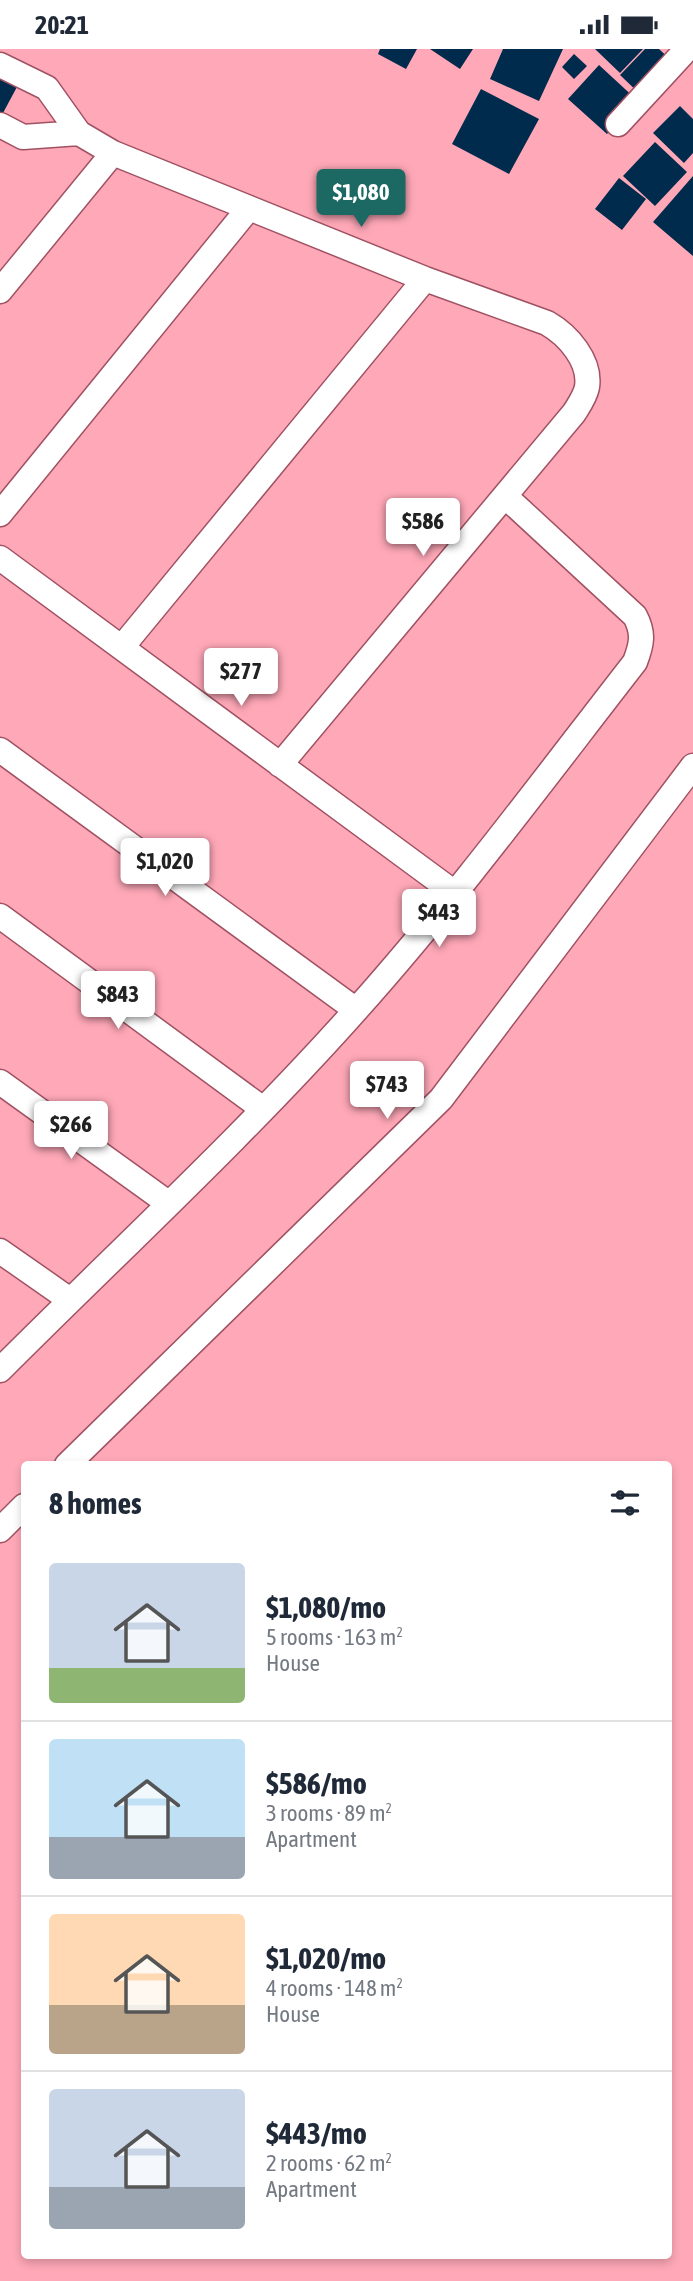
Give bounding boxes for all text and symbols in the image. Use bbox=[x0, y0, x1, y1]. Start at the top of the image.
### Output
text: 20:21 bbox=[35, 10, 89, 40]
pin: $1,080 bbox=[304, 169, 418, 229]
text: $1,080 bbox=[333, 179, 390, 205]
pin: $586 bbox=[382, 498, 464, 558]
text: $586 bbox=[402, 508, 444, 534]
pin: $277 bbox=[200, 649, 282, 708]
text: $277 bbox=[220, 658, 262, 684]
pin: $1,020 bbox=[108, 839, 222, 898]
text: $1,020 bbox=[137, 848, 194, 874]
pin: $443 bbox=[398, 890, 480, 949]
text: $443 bbox=[418, 899, 460, 925]
pin: $843 bbox=[77, 971, 159, 1031]
text: $843 bbox=[97, 981, 139, 1007]
pin: $743 bbox=[346, 1061, 428, 1121]
text: $743 bbox=[366, 1071, 408, 1097]
pin: $266 bbox=[30, 1101, 112, 1161]
text: $266 bbox=[50, 1111, 92, 1137]
icon: filters bbox=[606, 1484, 644, 1522]
text: 8 homes bbox=[49, 1486, 142, 1520]
text: $1,080/mo bbox=[266, 1590, 386, 1624]
icon: home bbox=[105, 1591, 189, 1675]
text: 5 rooms · 163 m² bbox=[266, 1624, 403, 1650]
text: House bbox=[266, 1650, 320, 1676]
text: $586/mo bbox=[266, 1766, 367, 1800]
icon: home bbox=[105, 1767, 189, 1851]
text: 3 rooms · 89 m² bbox=[266, 1800, 392, 1826]
text: Apartment bbox=[266, 1826, 357, 1852]
text: $1,020/mo bbox=[266, 1941, 386, 1975]
icon: home bbox=[105, 1942, 189, 2026]
text: 4 rooms · 148 m² bbox=[266, 1975, 403, 2001]
text: House bbox=[266, 2001, 320, 2027]
text: $443/mo bbox=[266, 2116, 367, 2150]
icon: home bbox=[105, 2117, 189, 2201]
text: 2 rooms · 62 m² bbox=[266, 2150, 392, 2176]
text: Apartment bbox=[266, 2176, 357, 2202]

